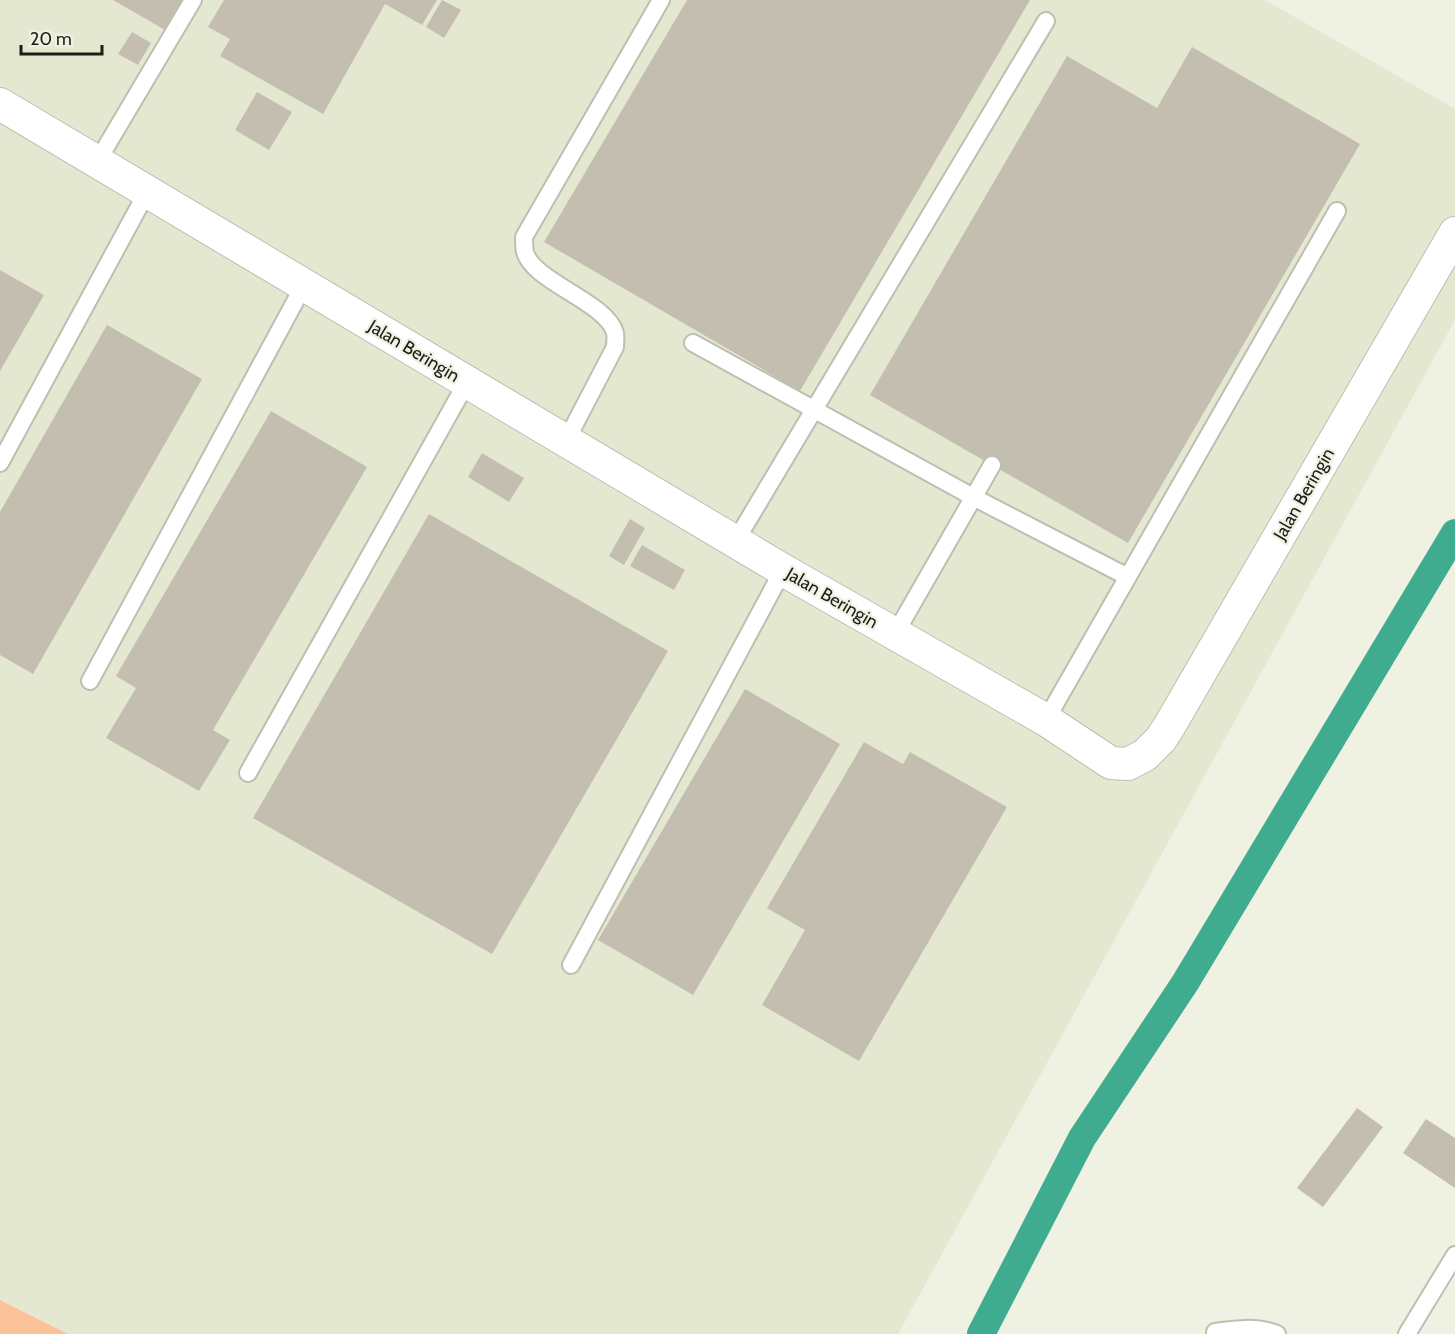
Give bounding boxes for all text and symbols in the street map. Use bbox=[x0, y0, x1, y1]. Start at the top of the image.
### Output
scale bar bbox=[21, 18, 102, 56]
text: 20 m bbox=[30, 28, 72, 50]
street label: Jalan Beringin bbox=[363, 315, 464, 387]
street label: Jalan Beringin bbox=[1268, 444, 1339, 545]
street label: Jalan Beringin bbox=[781, 562, 882, 633]

